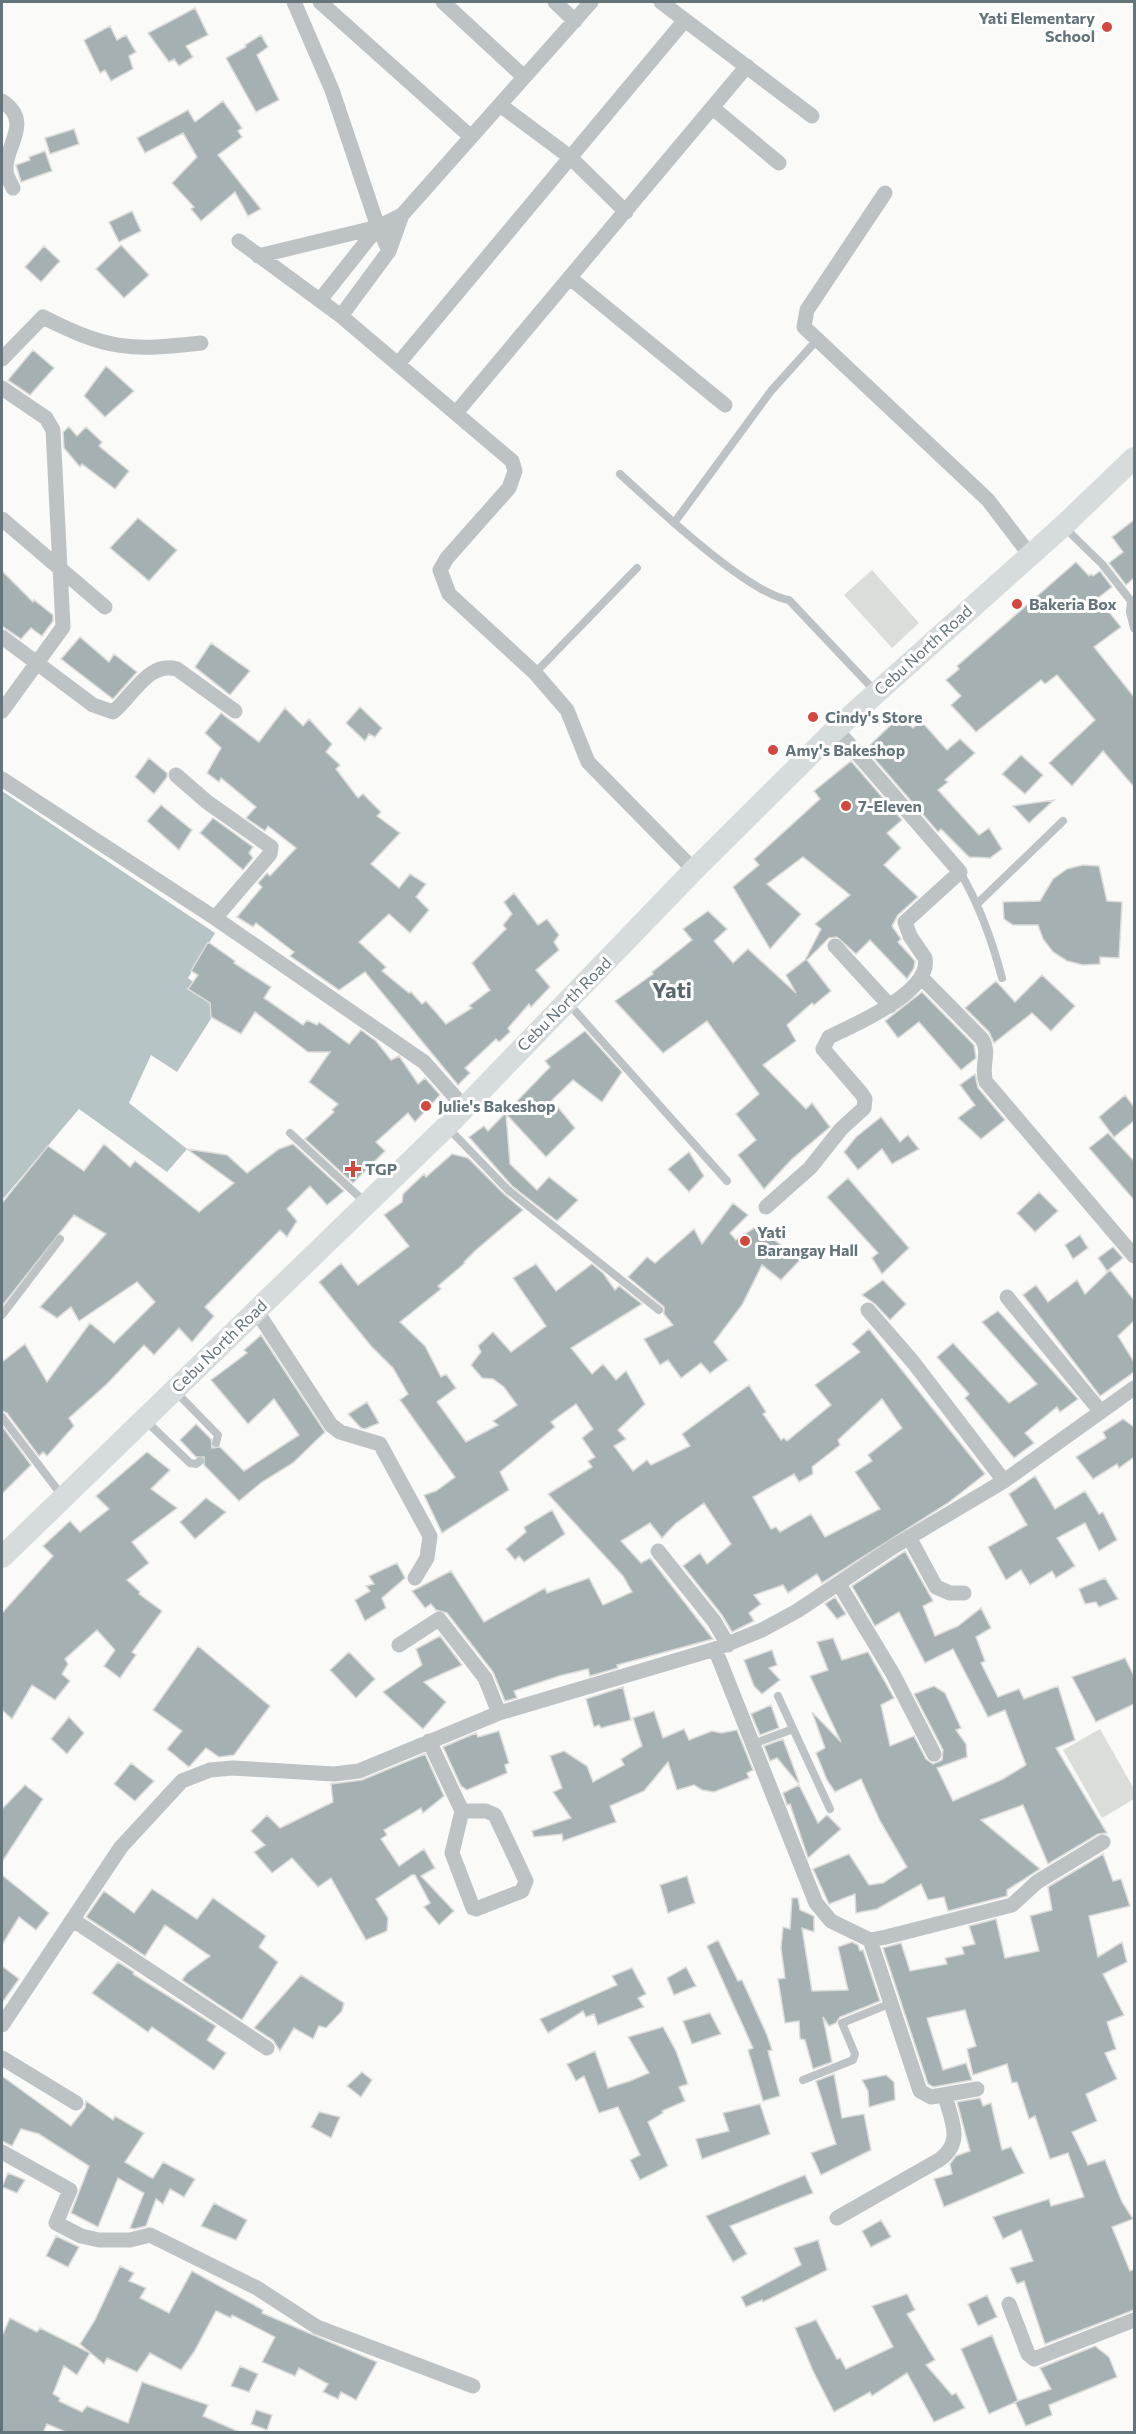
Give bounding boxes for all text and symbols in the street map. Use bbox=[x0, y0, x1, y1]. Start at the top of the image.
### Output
place label: Yati Elementary School bbox=[978, 8, 1095, 45]
marker: Yati Elementary School bbox=[1100, 20, 1114, 34]
place label: Bakeria Box bbox=[1029, 594, 1117, 613]
marker: Bakeria Box bbox=[1010, 597, 1024, 611]
street label: Cebu North Road bbox=[870, 601, 975, 699]
place label: Cindy's Store bbox=[825, 707, 922, 726]
marker: Cindy's Store bbox=[806, 710, 820, 724]
place label: Amy's Bakeshop bbox=[785, 740, 905, 759]
marker: Amy's Bakeshop bbox=[766, 743, 780, 757]
place label: 7-Eleven bbox=[858, 796, 922, 815]
marker: 7-Eleven bbox=[839, 799, 853, 813]
street label: Cebu North Road bbox=[513, 953, 615, 1055]
district label: Yati bbox=[652, 976, 692, 1003]
place label: Julie's Bakeshop bbox=[438, 1096, 556, 1115]
marker: Julie's Bakeshop bbox=[419, 1099, 433, 1113]
place label: TGP bbox=[365, 1159, 397, 1178]
marker: TGP bbox=[346, 1162, 360, 1176]
place label: Yati Barangay Hall bbox=[757, 1222, 858, 1259]
marker: Yati Barangay Hall bbox=[738, 1234, 752, 1248]
street label: Cebu North Road bbox=[167, 1295, 270, 1396]

